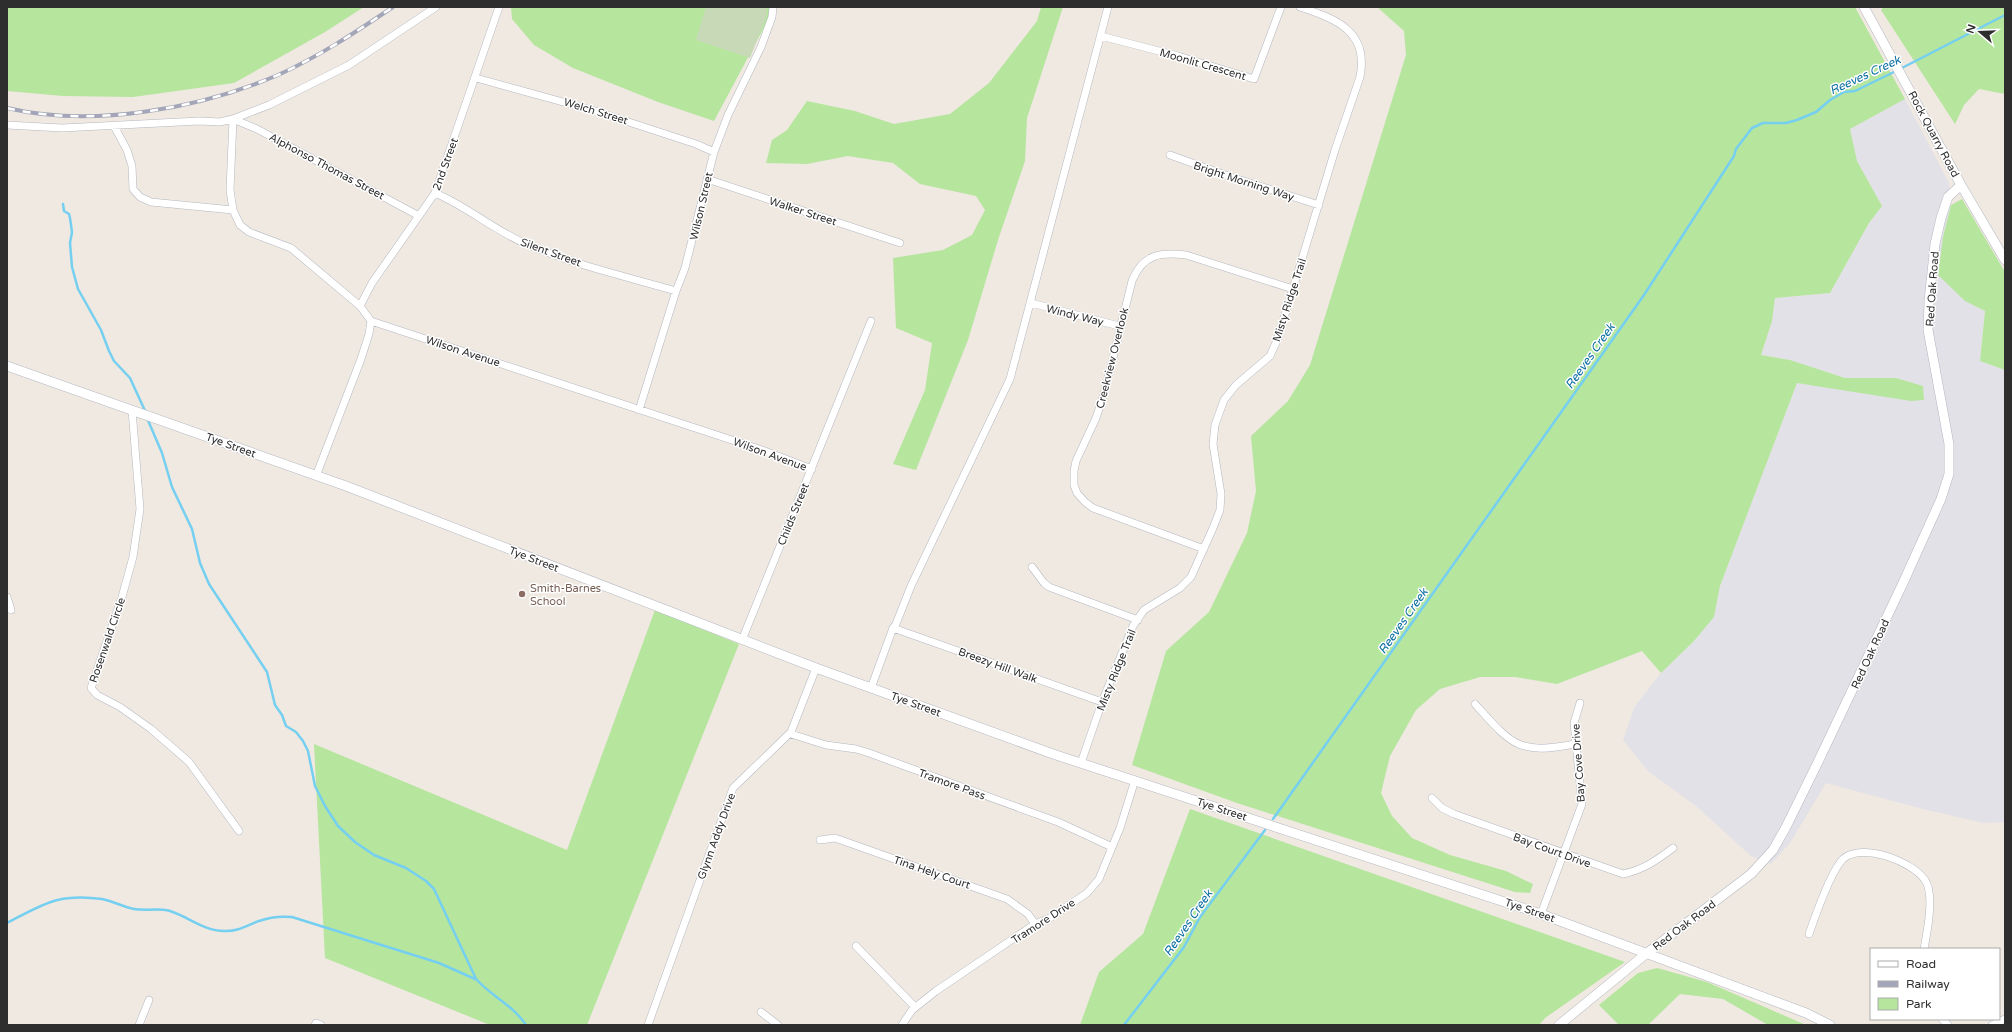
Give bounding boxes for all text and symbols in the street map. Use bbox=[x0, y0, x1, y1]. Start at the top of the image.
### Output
north arrow bbox=[1960, 12, 2000, 52]
text: N bbox=[1963, 23, 1979, 35]
street label: Moonlit Crescent bbox=[1158, 46, 1247, 83]
water label: Reeves Creek bbox=[1827, 52, 1904, 98]
street label: Rock Quarry Road bbox=[1905, 89, 1962, 180]
street label: Welch Street bbox=[562, 96, 630, 127]
street label: Alphonso Thomas Street bbox=[267, 131, 387, 202]
street label: 2nd Street bbox=[430, 136, 461, 192]
street label: Bright Morning Way bbox=[1192, 159, 1296, 204]
street label: Wilson Street bbox=[687, 171, 716, 241]
street label: Walker Street bbox=[767, 194, 838, 229]
street label: Silent Street bbox=[519, 236, 583, 269]
street label: Red Oak Road bbox=[1923, 251, 1942, 327]
street label: Misty Ridge Trail bbox=[1270, 257, 1309, 343]
street label: Windy Way bbox=[1045, 302, 1105, 329]
street label: Creekview Overlook bbox=[1094, 306, 1131, 410]
water label: Reeves Creek bbox=[1562, 319, 1619, 391]
street label: Wilson Avenue bbox=[424, 333, 502, 370]
street label: Tye Street bbox=[204, 430, 258, 461]
street label: Wilson Avenue bbox=[731, 435, 808, 474]
street label: Childs Street bbox=[775, 481, 812, 547]
street label: Tye Street bbox=[507, 544, 561, 575]
place label: Smith-Barnes School bbox=[530, 582, 601, 608]
water label: Reeves Creek bbox=[1375, 584, 1432, 656]
marker: Smith-Barnes School bbox=[517, 589, 527, 599]
street label: Rosenwald Circle bbox=[87, 596, 128, 684]
street label: Red Oak Road bbox=[1849, 617, 1892, 691]
street label: Misty Ridge Trail bbox=[1094, 627, 1139, 713]
street label: Breezy Hill Walk bbox=[957, 645, 1039, 686]
street label: Tye Street bbox=[889, 689, 943, 720]
street label: Bay Cove Drive bbox=[1569, 723, 1588, 803]
street label: Tramore Pass bbox=[917, 766, 987, 803]
street label: Glynn Addy Drive bbox=[695, 791, 738, 881]
street label: Tye Street bbox=[1195, 795, 1249, 824]
street label: Bay Court Drive bbox=[1511, 830, 1592, 871]
street label: Tina Hely Court bbox=[892, 853, 972, 892]
water label: Reeves Creek bbox=[1161, 886, 1216, 959]
street label: Tramore Drive bbox=[1009, 896, 1078, 947]
street label: Tye Street bbox=[1503, 896, 1557, 925]
street label: Red Oak Road bbox=[1650, 898, 1718, 953]
legend bbox=[1870, 948, 2000, 1020]
text: Road bbox=[1906, 957, 1936, 971]
text: Railway bbox=[1906, 977, 1950, 991]
text: Park bbox=[1906, 997, 1932, 1011]

